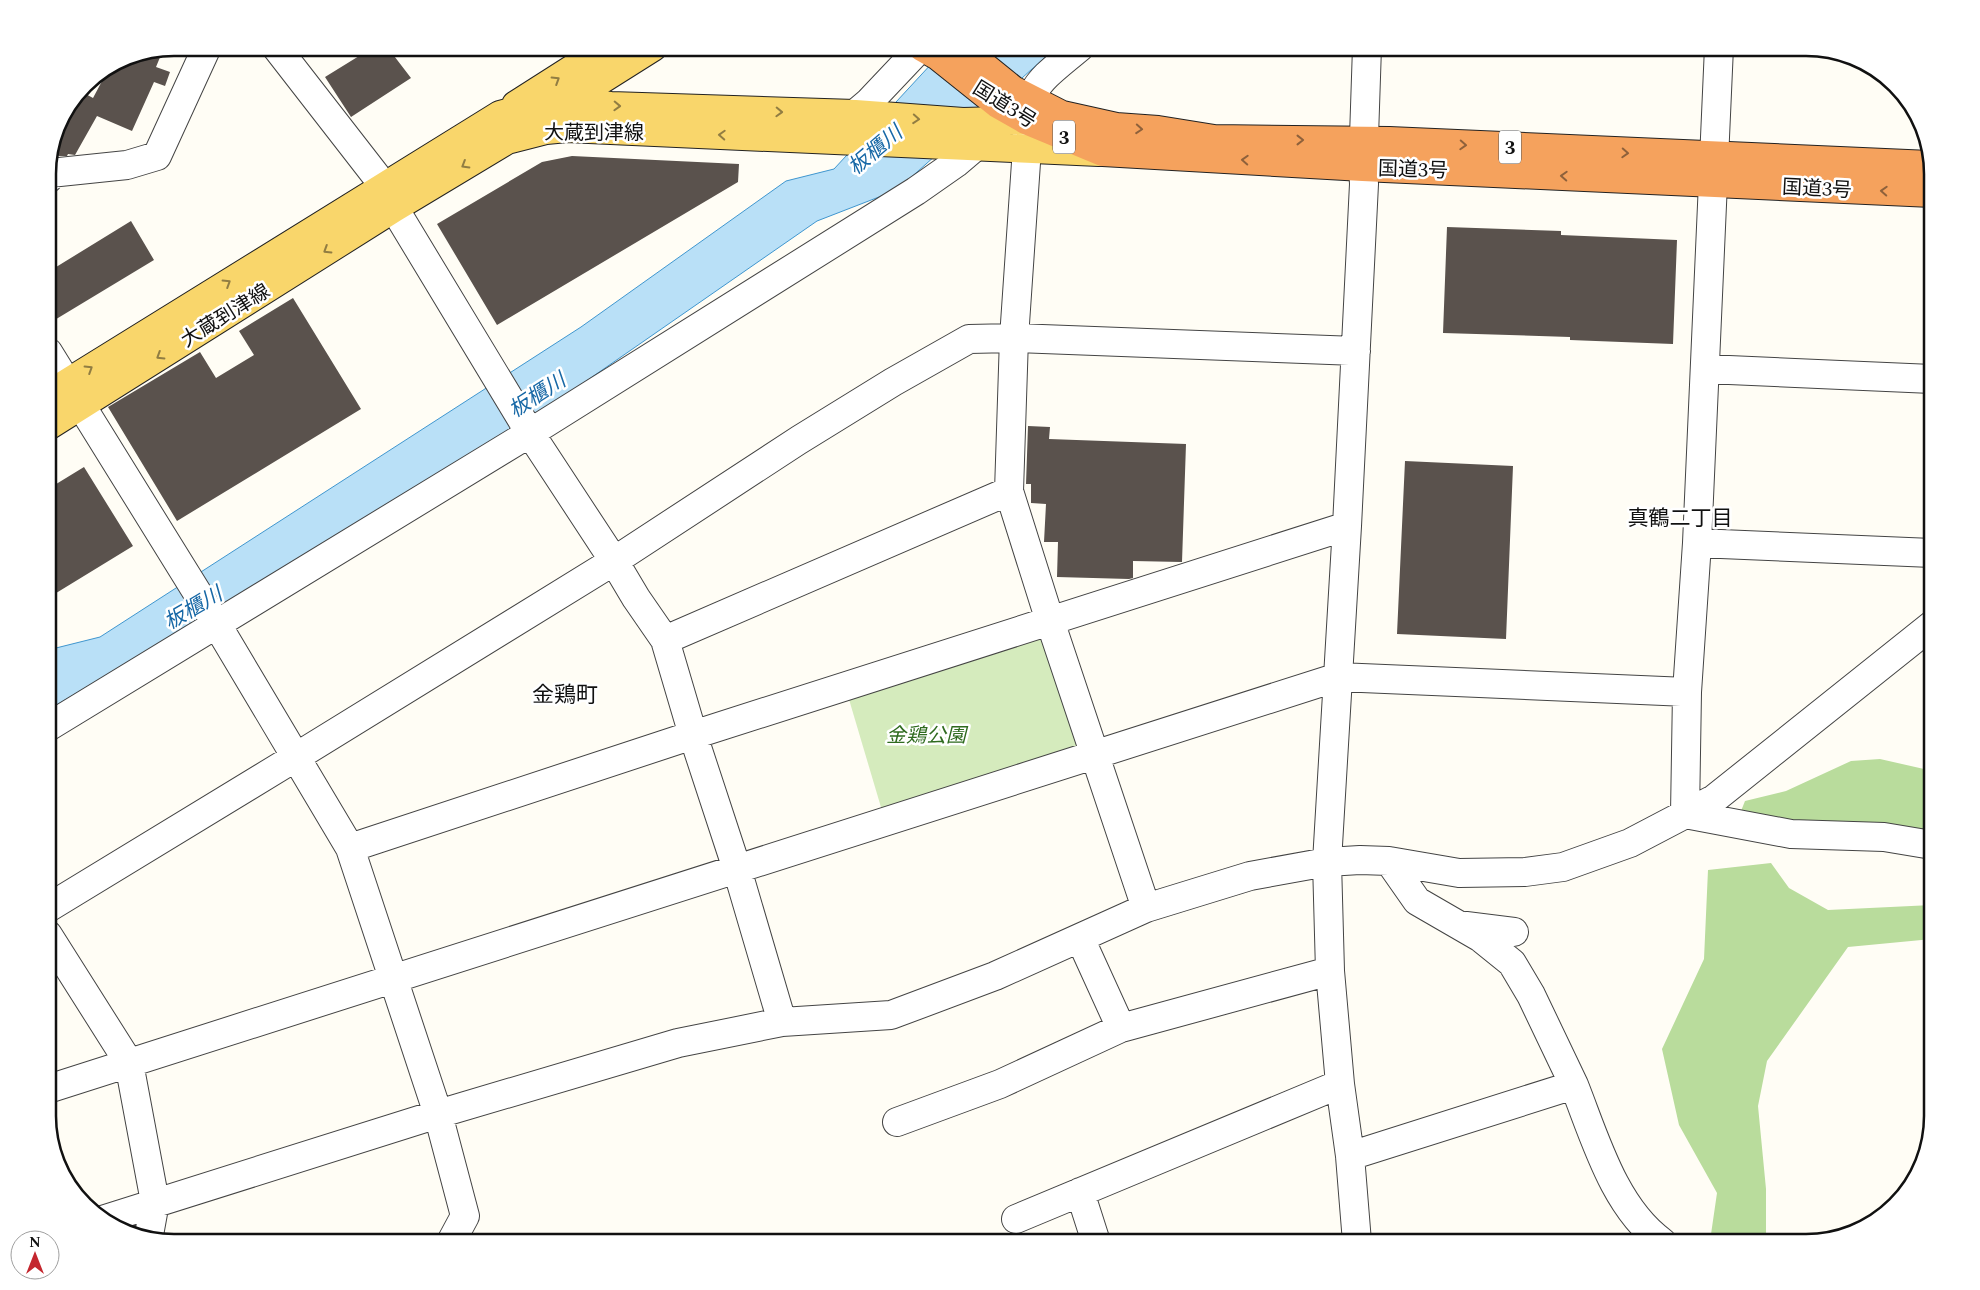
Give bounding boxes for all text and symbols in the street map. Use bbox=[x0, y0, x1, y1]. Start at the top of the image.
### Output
street label: 国道3号 bbox=[967, 74, 1042, 136]
one-way arrow bbox=[550, 77, 559, 86]
one-way arrow bbox=[613, 101, 621, 112]
one-way arrow bbox=[775, 106, 783, 117]
one-way arrow bbox=[912, 113, 920, 124]
water label: 板櫃川 bbox=[841, 117, 912, 183]
street label: 大蔵到津線 bbox=[544, 118, 644, 148]
road number: 3 bbox=[1053, 120, 1075, 154]
one-way arrow bbox=[1135, 123, 1143, 134]
one-way arrow bbox=[717, 130, 725, 141]
road number: 3 bbox=[1499, 130, 1521, 163]
one-way arrow bbox=[1297, 135, 1305, 145]
one-way arrow bbox=[1459, 139, 1467, 150]
one-way arrow bbox=[1621, 147, 1629, 158]
street label: 国道3号 bbox=[1377, 154, 1448, 186]
one-way arrow bbox=[1240, 155, 1248, 166]
one-way arrow bbox=[462, 158, 471, 168]
one-way arrow bbox=[1560, 170, 1568, 181]
street label: 国道3号 bbox=[1781, 172, 1853, 206]
one-way arrow bbox=[1880, 186, 1888, 196]
one-way arrow bbox=[323, 244, 332, 254]
street label: 大蔵到津線 bbox=[175, 277, 276, 355]
one-way arrow bbox=[221, 280, 230, 289]
one-way arrow bbox=[156, 349, 165, 359]
water label: 板櫃川 bbox=[502, 364, 574, 426]
one-way arrow bbox=[83, 365, 92, 375]
district label: 真鶴二丁目 bbox=[1628, 503, 1733, 535]
water label: 板櫃川 bbox=[158, 578, 231, 638]
district label: 金鶏町 bbox=[532, 679, 598, 712]
park label: 金鶏公園 bbox=[886, 721, 969, 751]
north arrow bbox=[10, 1230, 60, 1280]
text: N bbox=[29, 1232, 41, 1253]

